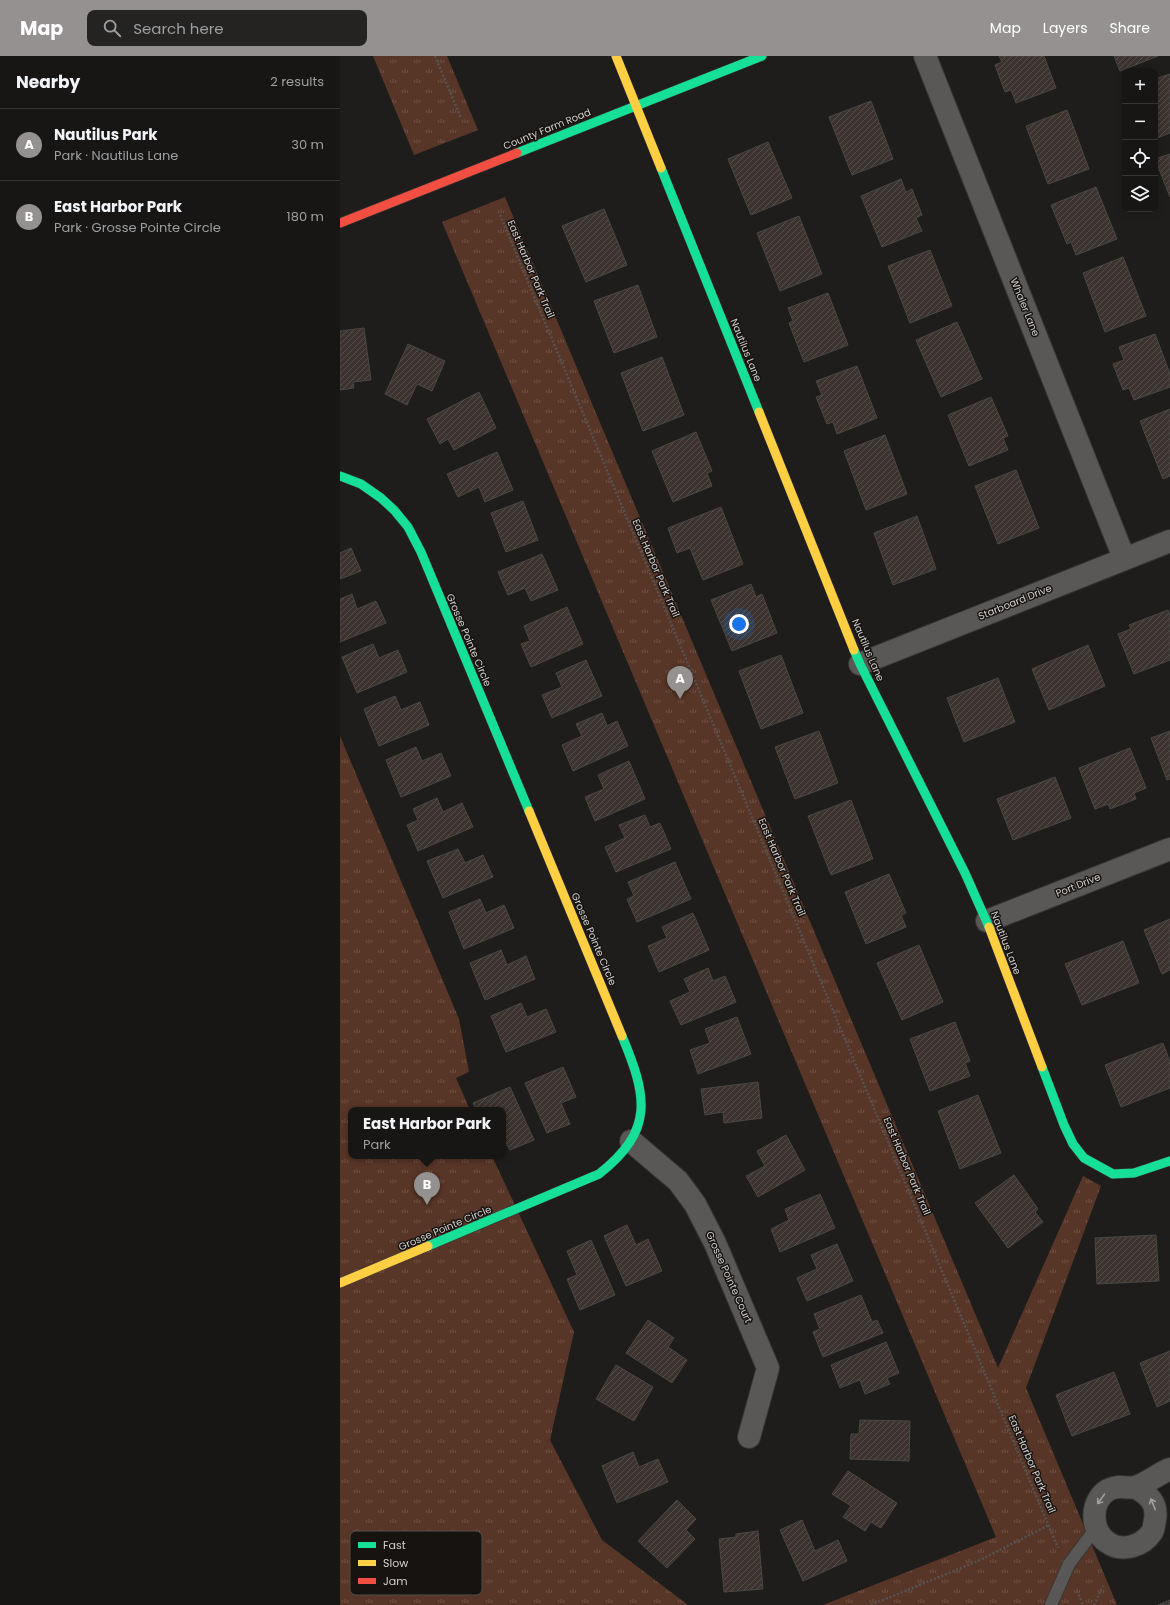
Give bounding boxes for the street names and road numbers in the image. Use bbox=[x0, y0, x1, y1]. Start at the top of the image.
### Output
street label: County Farm Road bbox=[501, 105, 593, 153]
street label: East Harbor Park Trail bbox=[504, 218, 558, 320]
street label: Whaler Lane bbox=[1006, 276, 1044, 338]
street label: Nautilus Lane bbox=[727, 316, 765, 384]
street label: East Harbor Park Trail bbox=[629, 517, 683, 619]
street label: Starboard Drive bbox=[976, 580, 1054, 624]
street label: Grosse Pointe Circle bbox=[443, 591, 495, 689]
street label: Nautilus Lane bbox=[848, 616, 888, 684]
street label: East Harbor Park Trail bbox=[755, 816, 809, 918]
street label: Port Drive bbox=[1053, 869, 1103, 901]
street label: Grosse Pointe Circle bbox=[568, 890, 620, 988]
street label: Nautilus Lane bbox=[987, 909, 1025, 977]
street label: East Harbor Park Trail bbox=[880, 1115, 934, 1217]
street label: Grosse Pointe Circle bbox=[396, 1202, 494, 1254]
street label: Grosse Pointe Court bbox=[702, 1229, 756, 1325]
street label: East Harbor Park Trail bbox=[1005, 1413, 1059, 1515]

